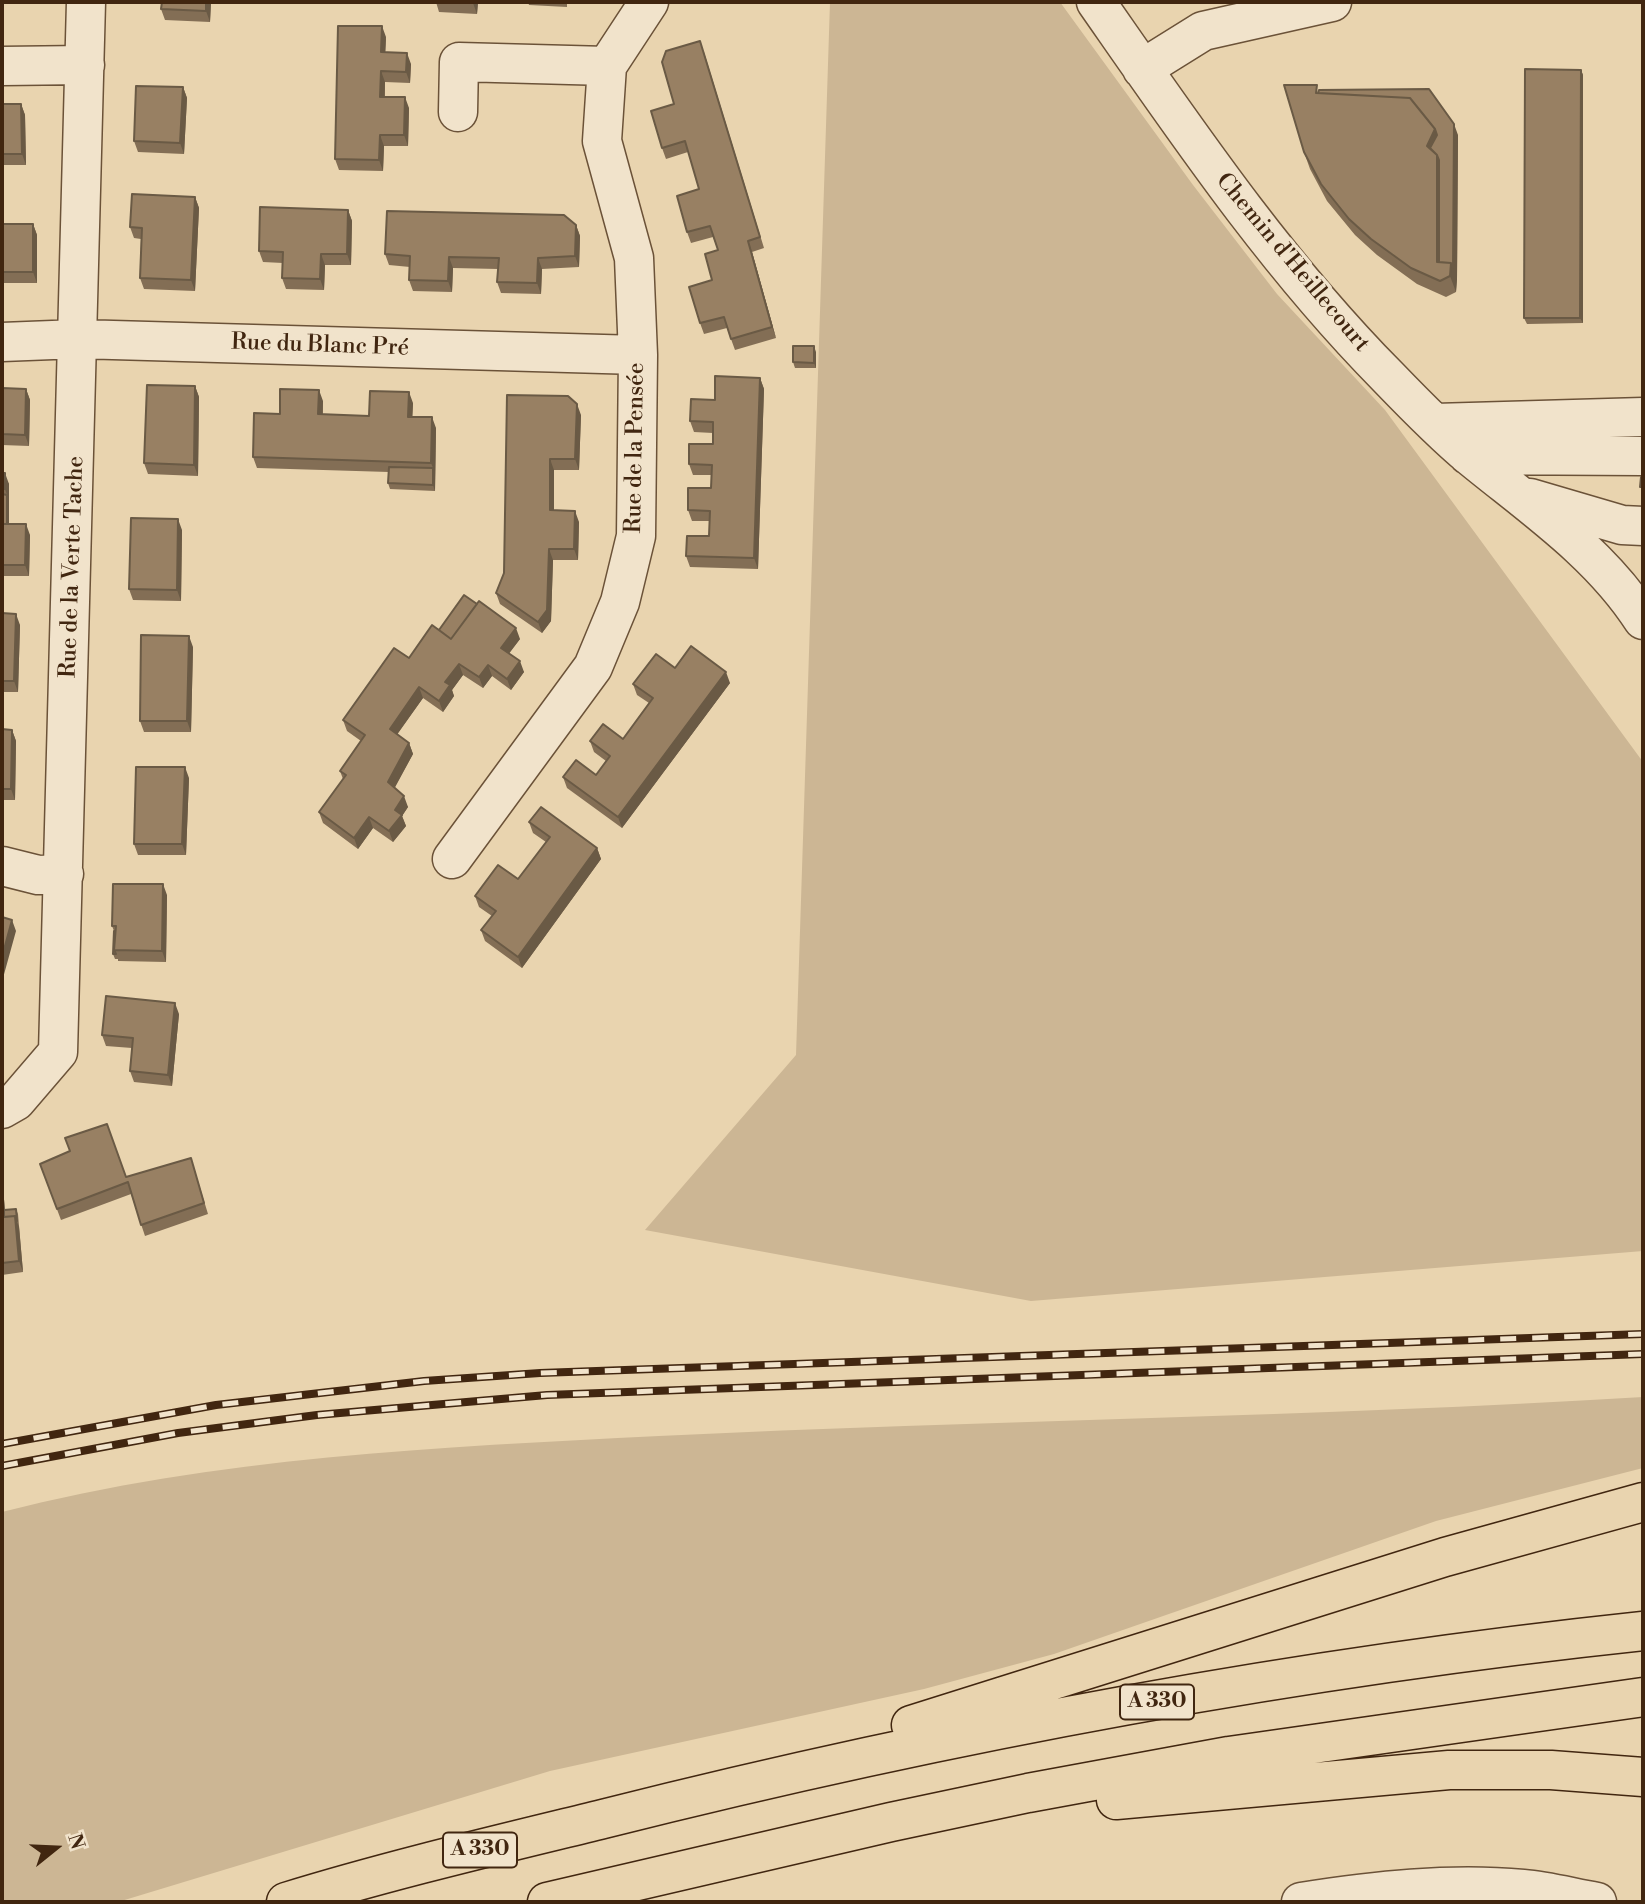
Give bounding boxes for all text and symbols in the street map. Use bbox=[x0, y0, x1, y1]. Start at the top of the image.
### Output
street label: Chemin d'Heillecourt bbox=[1209, 168, 1375, 358]
street label: Rue du Blanc Pré bbox=[231, 329, 409, 363]
street label: Rue de la Pensée bbox=[621, 362, 651, 534]
street label: Rue de la Verte Tache bbox=[55, 455, 91, 679]
road number: A 330 bbox=[1120, 1684, 1194, 1720]
north arrow bbox=[21, 1813, 91, 1883]
text: N bbox=[62, 1831, 90, 1852]
road number: A 330 bbox=[443, 1832, 517, 1868]

